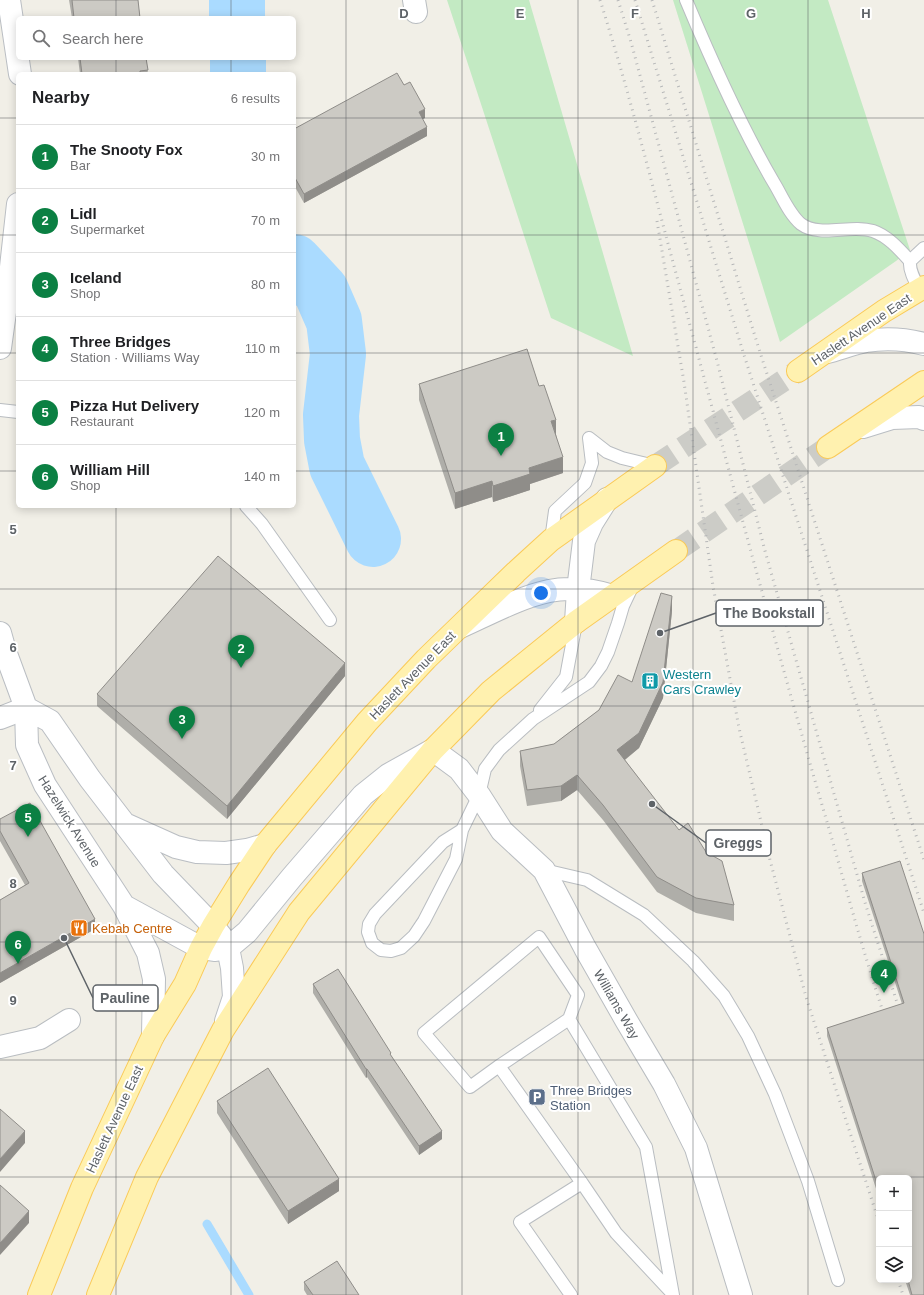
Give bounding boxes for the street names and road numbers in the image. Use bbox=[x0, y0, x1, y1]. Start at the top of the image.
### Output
street label: Haslett Avenue East bbox=[809, 290, 914, 368]
street label: Haslett Avenue East bbox=[366, 628, 459, 723]
street label: Hazelwick Avenue bbox=[35, 773, 104, 870]
street label: Williams Way bbox=[591, 967, 643, 1042]
street label: Haslett Avenue East bbox=[83, 1063, 146, 1175]

